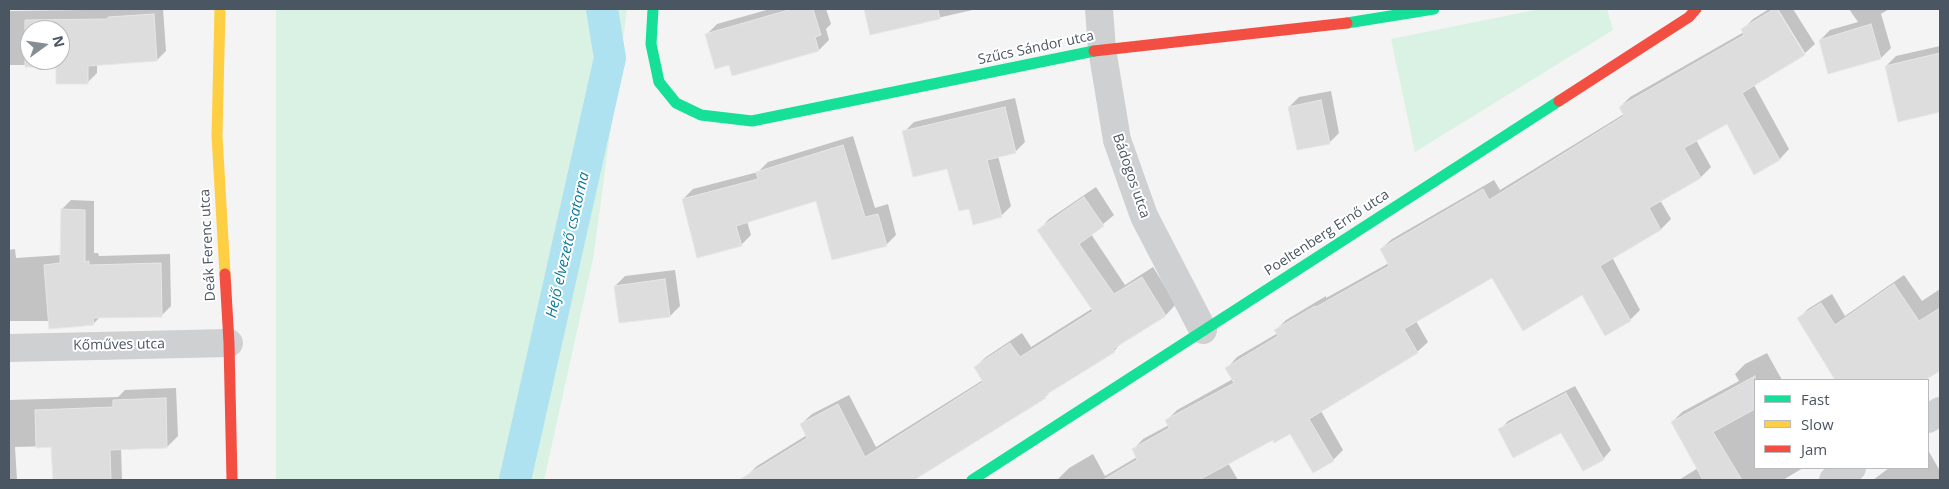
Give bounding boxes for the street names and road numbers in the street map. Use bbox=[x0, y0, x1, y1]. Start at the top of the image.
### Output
street label: Szűcs Sándor utca bbox=[976, 27, 1096, 69]
street label: Bádogos utca bbox=[1109, 132, 1153, 220]
street label: Poeltenberg Ernő utca bbox=[1262, 186, 1392, 280]
street label: Deák Ferenc utca bbox=[197, 188, 219, 302]
street label: Kőműves utca bbox=[73, 336, 165, 354]

